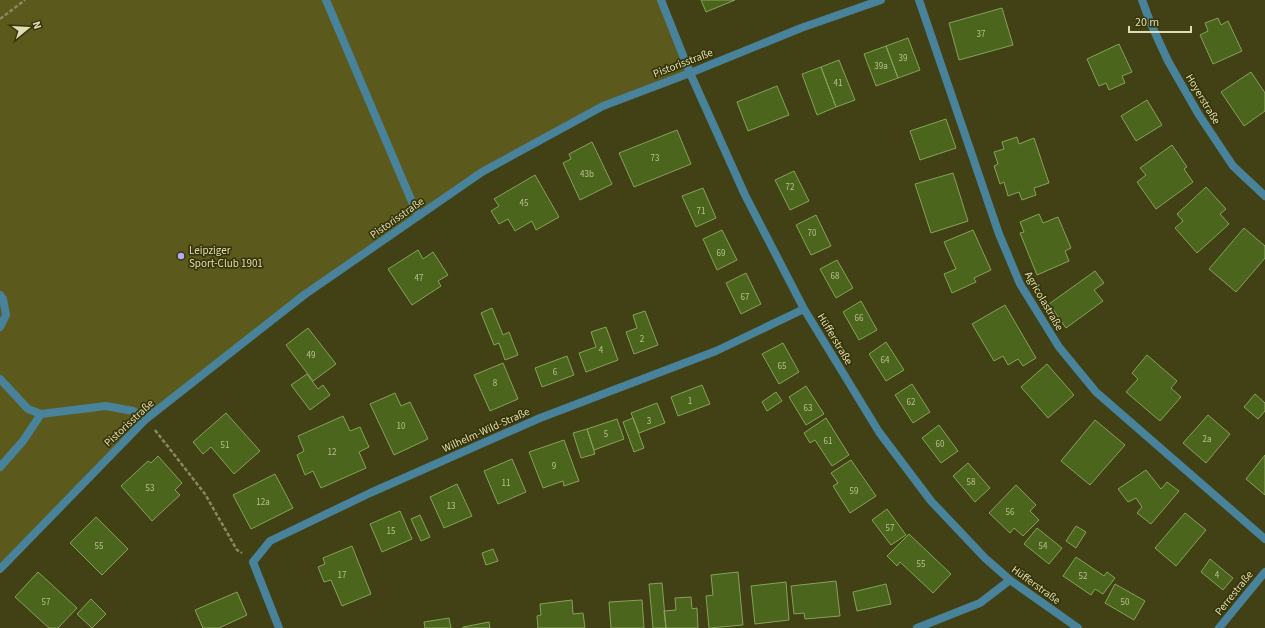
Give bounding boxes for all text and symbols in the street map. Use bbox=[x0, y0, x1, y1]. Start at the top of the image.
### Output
north arrow bbox=[8, 8, 48, 48]
scale bar bbox=[1129, 8, 1191, 34]
text: 20 m bbox=[1135, 14, 1159, 31]
text: N bbox=[29, 19, 45, 31]
house number: 37 bbox=[977, 28, 986, 41]
street label: Pistorisstraße bbox=[651, 45, 716, 81]
house number: 39 bbox=[899, 52, 908, 65]
house number: 39a bbox=[874, 60, 888, 73]
street label: Hoyerstraße bbox=[1182, 71, 1224, 128]
house number: 41 bbox=[834, 77, 842, 90]
house number: 73 bbox=[651, 152, 660, 165]
house number: 43b bbox=[580, 168, 594, 181]
house number: 72 bbox=[786, 181, 795, 194]
street label: Pistorisstraße bbox=[367, 193, 428, 242]
house number: 45 bbox=[520, 197, 529, 210]
house number: 71 bbox=[697, 205, 705, 218]
house number: 70 bbox=[808, 227, 817, 240]
place label: Leipziger Sport-Club 1901 bbox=[189, 243, 263, 271]
house number: 69 bbox=[717, 247, 726, 260]
marker: Leipziger Sport-Club 1901 bbox=[176, 251, 186, 261]
street label: Agricolastraße bbox=[1021, 269, 1067, 334]
house number: 68 bbox=[831, 270, 840, 283]
house number: 47 bbox=[415, 272, 424, 285]
house number: 67 bbox=[741, 291, 750, 304]
street label: Hüfferstraße bbox=[814, 310, 857, 368]
house number: 66 bbox=[855, 312, 864, 325]
house number: 2 bbox=[640, 333, 645, 346]
house number: 4 bbox=[599, 344, 604, 357]
house number: 49 bbox=[307, 349, 316, 362]
house number: 64 bbox=[881, 354, 890, 367]
house number: 65 bbox=[778, 360, 787, 373]
house number: 6 bbox=[553, 366, 558, 379]
house number: 8 bbox=[493, 377, 498, 390]
house number: 1 bbox=[688, 395, 692, 408]
street label: Pistorisstraße bbox=[101, 396, 158, 450]
house number: 62 bbox=[907, 396, 916, 409]
house number: 63 bbox=[804, 402, 813, 415]
street label: Wilhelm-Wild-Straße bbox=[440, 404, 533, 456]
house number: 3 bbox=[647, 415, 652, 428]
house number: 10 bbox=[397, 420, 406, 433]
house number: 5 bbox=[604, 428, 609, 441]
house number: 2a bbox=[1202, 433, 1212, 446]
house number: 61 bbox=[824, 435, 832, 448]
house number: 60 bbox=[936, 438, 945, 451]
house number: 51 bbox=[221, 439, 229, 452]
house number: 12 bbox=[328, 446, 337, 459]
house number: 9 bbox=[552, 460, 557, 473]
house number: 58 bbox=[967, 476, 976, 489]
house number: 11 bbox=[502, 477, 510, 490]
house number: 53 bbox=[146, 482, 155, 495]
house number: 59 bbox=[850, 485, 859, 498]
house number: 12a bbox=[256, 496, 270, 509]
house number: 13 bbox=[447, 500, 456, 513]
house number: 56 bbox=[1006, 506, 1015, 519]
house number: 57 bbox=[886, 522, 895, 535]
house number: 15 bbox=[387, 525, 396, 538]
house number: 55 bbox=[95, 540, 104, 553]
house number: 54 bbox=[1039, 540, 1048, 553]
house number: 55 bbox=[917, 558, 926, 571]
street label: Hüfferstraße bbox=[1008, 562, 1064, 608]
street label: Perrestraße bbox=[1211, 567, 1257, 618]
house number: 17 bbox=[338, 569, 347, 582]
house number: 4 bbox=[1215, 569, 1220, 582]
house number: 52 bbox=[1079, 570, 1088, 583]
house number: 57 bbox=[42, 596, 51, 609]
house number: 50 bbox=[1121, 596, 1130, 609]

